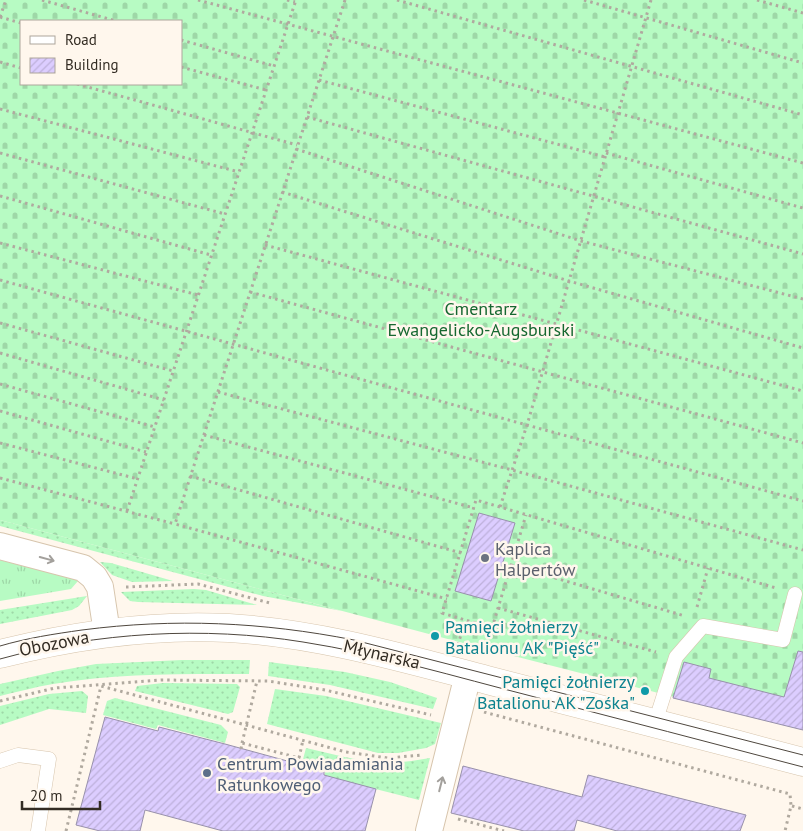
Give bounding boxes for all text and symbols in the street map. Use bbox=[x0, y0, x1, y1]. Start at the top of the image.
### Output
legend bbox=[20, 20, 182, 85]
text: Road bbox=[65, 30, 97, 49]
text: Building bbox=[65, 55, 119, 74]
park label: Cmentarz Ewangelicko-Augsburski bbox=[387, 297, 575, 341]
place label: Kaplica Halpertów bbox=[495, 537, 576, 581]
marker: Kaplica Halpertów bbox=[479, 552, 491, 564]
one-way arrow bbox=[39, 555, 55, 564]
place label: Pamięci żołnierzy Batalionu AK "Pięść" bbox=[445, 615, 599, 659]
street label: Obozowa bbox=[17, 625, 91, 661]
marker: Pamięci żołnierzy Batalionu AK "Pięść" bbox=[429, 630, 441, 642]
street label: Młynarska bbox=[341, 634, 423, 674]
place label: Pamięci żołnierzy Batalionu AK "Zośka" bbox=[477, 670, 636, 714]
marker: Pamięci żołnierzy Batalionu AK "Zośka" bbox=[639, 685, 651, 697]
place label: Centrum Powiadamiania Ratunkowego bbox=[217, 752, 403, 796]
marker: Centrum Powiadamiania Ratunkowego bbox=[201, 767, 213, 779]
one-way arrow bbox=[436, 776, 446, 792]
scale bar bbox=[22, 778, 100, 810]
text: 20 m bbox=[30, 786, 63, 805]

